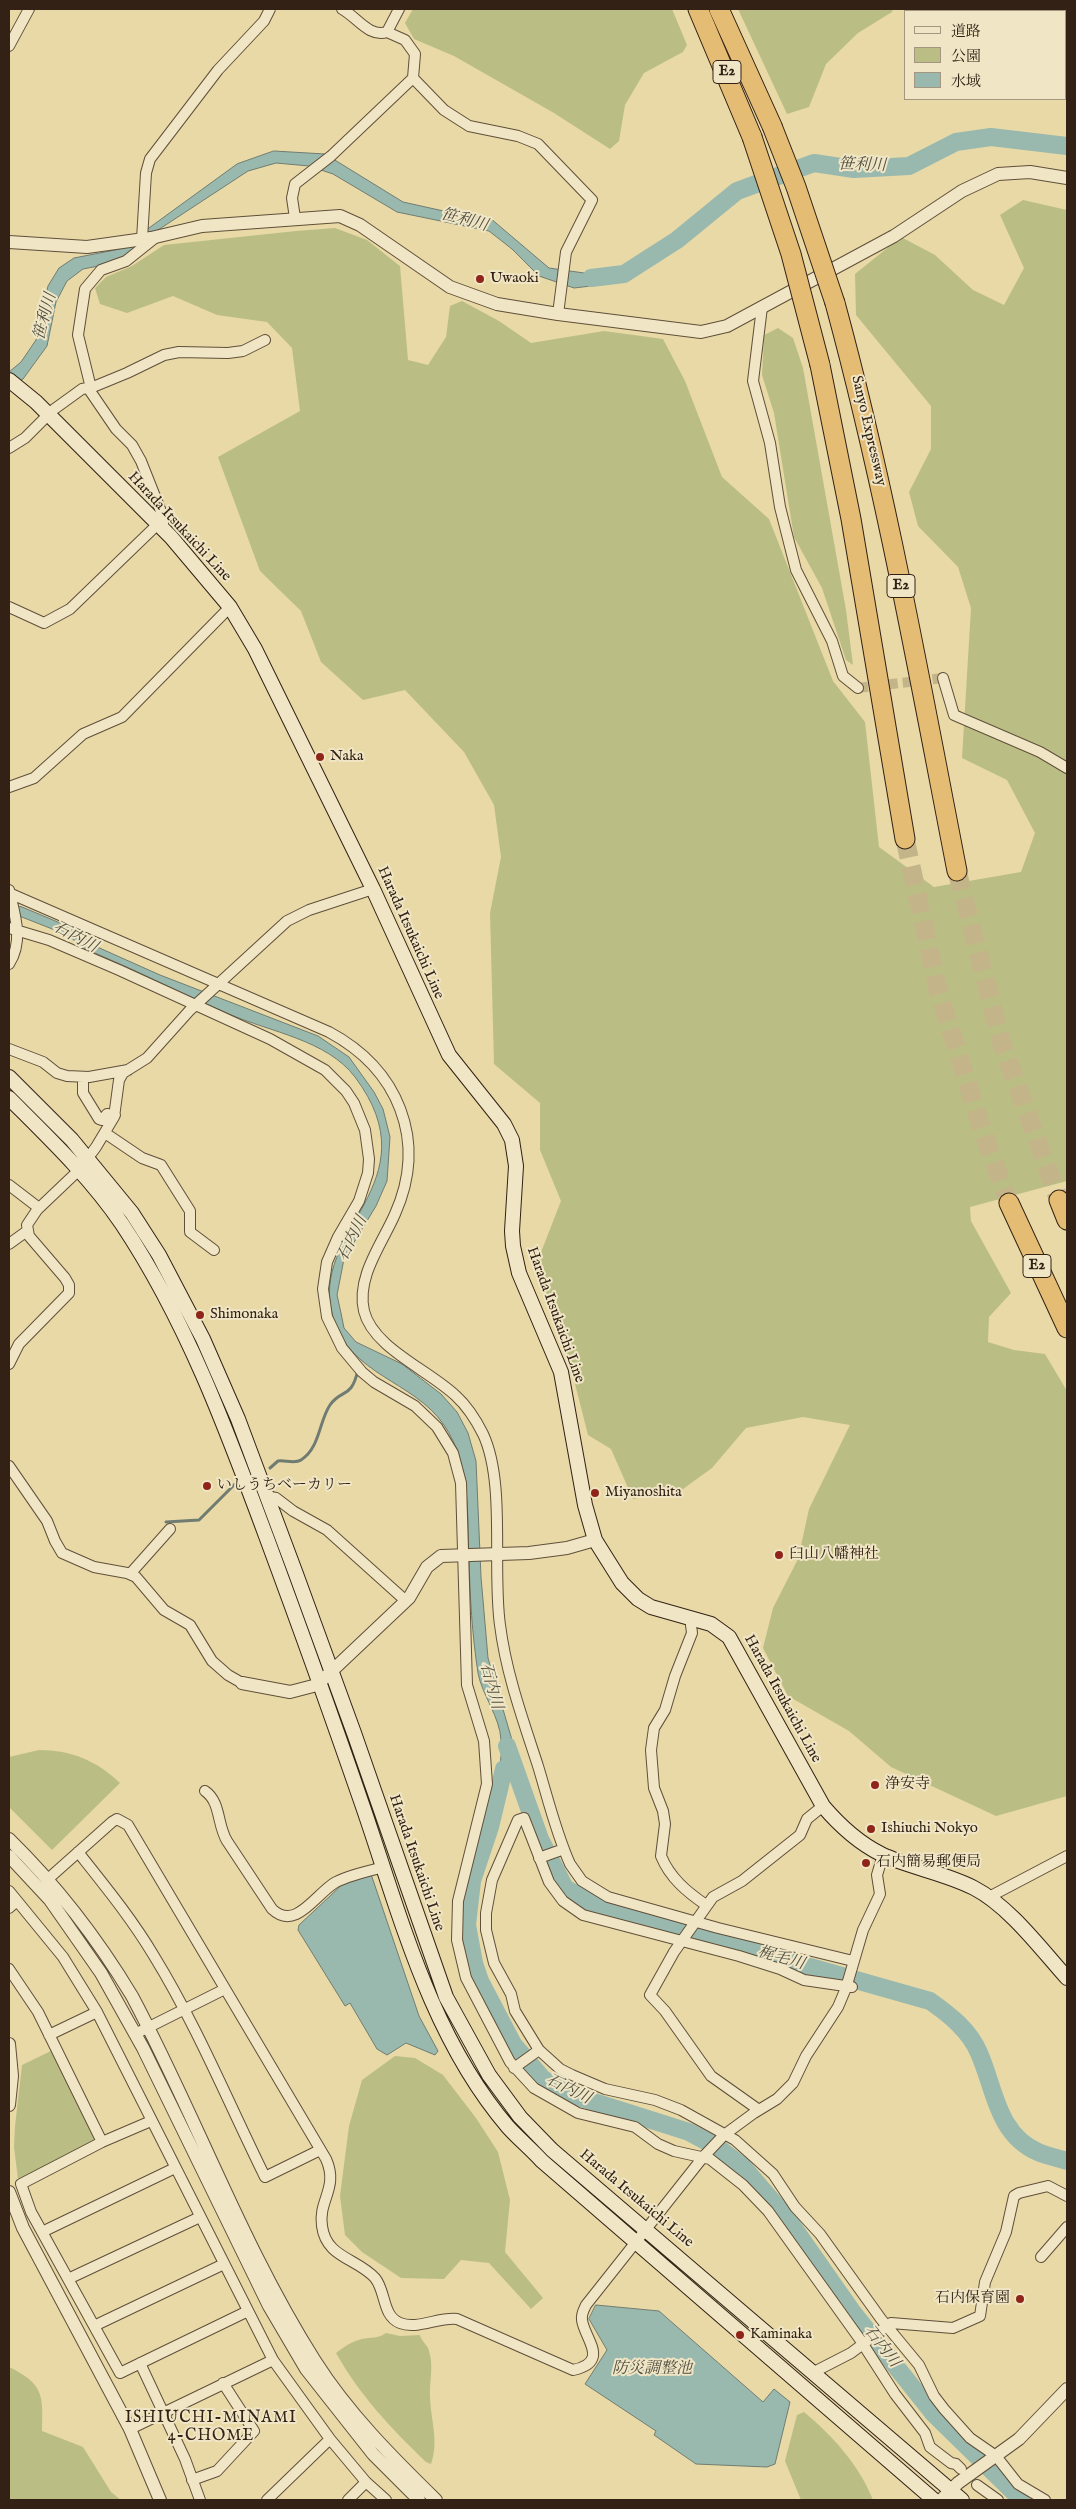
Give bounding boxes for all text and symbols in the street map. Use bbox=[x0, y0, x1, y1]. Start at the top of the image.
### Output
legend bbox=[904, 10, 1066, 100]
text: 道路 bbox=[951, 22, 981, 41]
text: 公園 bbox=[951, 47, 981, 66]
road number: E2 bbox=[713, 61, 741, 84]
text: 水域 bbox=[951, 72, 981, 91]
water label: 笹利川 bbox=[838, 156, 886, 176]
water label: 笹利川 bbox=[438, 206, 490, 236]
place label: Uwaoki bbox=[490, 270, 539, 288]
marker: Uwaoki bbox=[474, 273, 486, 285]
water label: 笹利川 bbox=[31, 291, 61, 343]
street label: Sanyo Expressway bbox=[847, 374, 889, 488]
street label: Harada Itsukaichi Line bbox=[124, 468, 234, 586]
road number: E2 bbox=[887, 574, 915, 598]
place label: Naka bbox=[330, 748, 364, 766]
marker: Naka bbox=[314, 751, 326, 763]
street label: Harada Itsukaichi Line bbox=[373, 864, 447, 1002]
water label: 石内川 bbox=[49, 918, 101, 958]
water label: 石内川 bbox=[334, 1213, 372, 1265]
street label: Harada Itsukaichi Line bbox=[522, 1245, 588, 1385]
road number: E2 bbox=[1023, 1254, 1051, 1278]
place label: Shimonaka bbox=[210, 1306, 278, 1324]
marker: Shimonaka bbox=[194, 1309, 206, 1321]
place label: いしうちベーカリー bbox=[217, 1477, 352, 1495]
marker: いしうちベーカリー bbox=[201, 1480, 213, 1492]
place label: Miyanoshita bbox=[605, 1484, 682, 1502]
marker: Miyanoshita bbox=[589, 1487, 601, 1499]
place label: 臼山八幡神社 bbox=[789, 1546, 879, 1564]
marker: 臼山八幡神社 bbox=[773, 1549, 785, 1561]
street label: Harada Itsukaichi Line bbox=[739, 1632, 825, 1766]
water label: 石内川 bbox=[475, 1660, 505, 1712]
place label: 浄安寺 bbox=[885, 1776, 930, 1794]
marker: 浄安寺 bbox=[869, 1779, 881, 1791]
street label: Harada Itsukaichi Line bbox=[384, 1792, 448, 1934]
place label: Ishiuchi Nokyo bbox=[881, 1820, 978, 1838]
marker: Ishiuchi Nokyo bbox=[865, 1823, 877, 1835]
place label: 石内簡易郵便局 bbox=[876, 1854, 981, 1872]
marker: 石内簡易郵便局 bbox=[860, 1857, 872, 1869]
water label: 梶毛川 bbox=[755, 1943, 807, 1975]
water label: 石内川 bbox=[542, 2071, 594, 2109]
street label: Harada Itsukaichi Line bbox=[575, 2146, 697, 2252]
place label: 石内保育園 bbox=[935, 2290, 1010, 2308]
marker: 石内保育園 bbox=[1014, 2293, 1026, 2305]
water label: 石内川 bbox=[859, 2322, 903, 2372]
place label: Kaminaka bbox=[750, 2326, 812, 2344]
marker: Kaminaka bbox=[734, 2329, 746, 2341]
water label: 防災調整池 bbox=[612, 2360, 692, 2380]
district label: ISHIUCHI-MINAMI 4-CHOME bbox=[123, 2409, 299, 2447]

